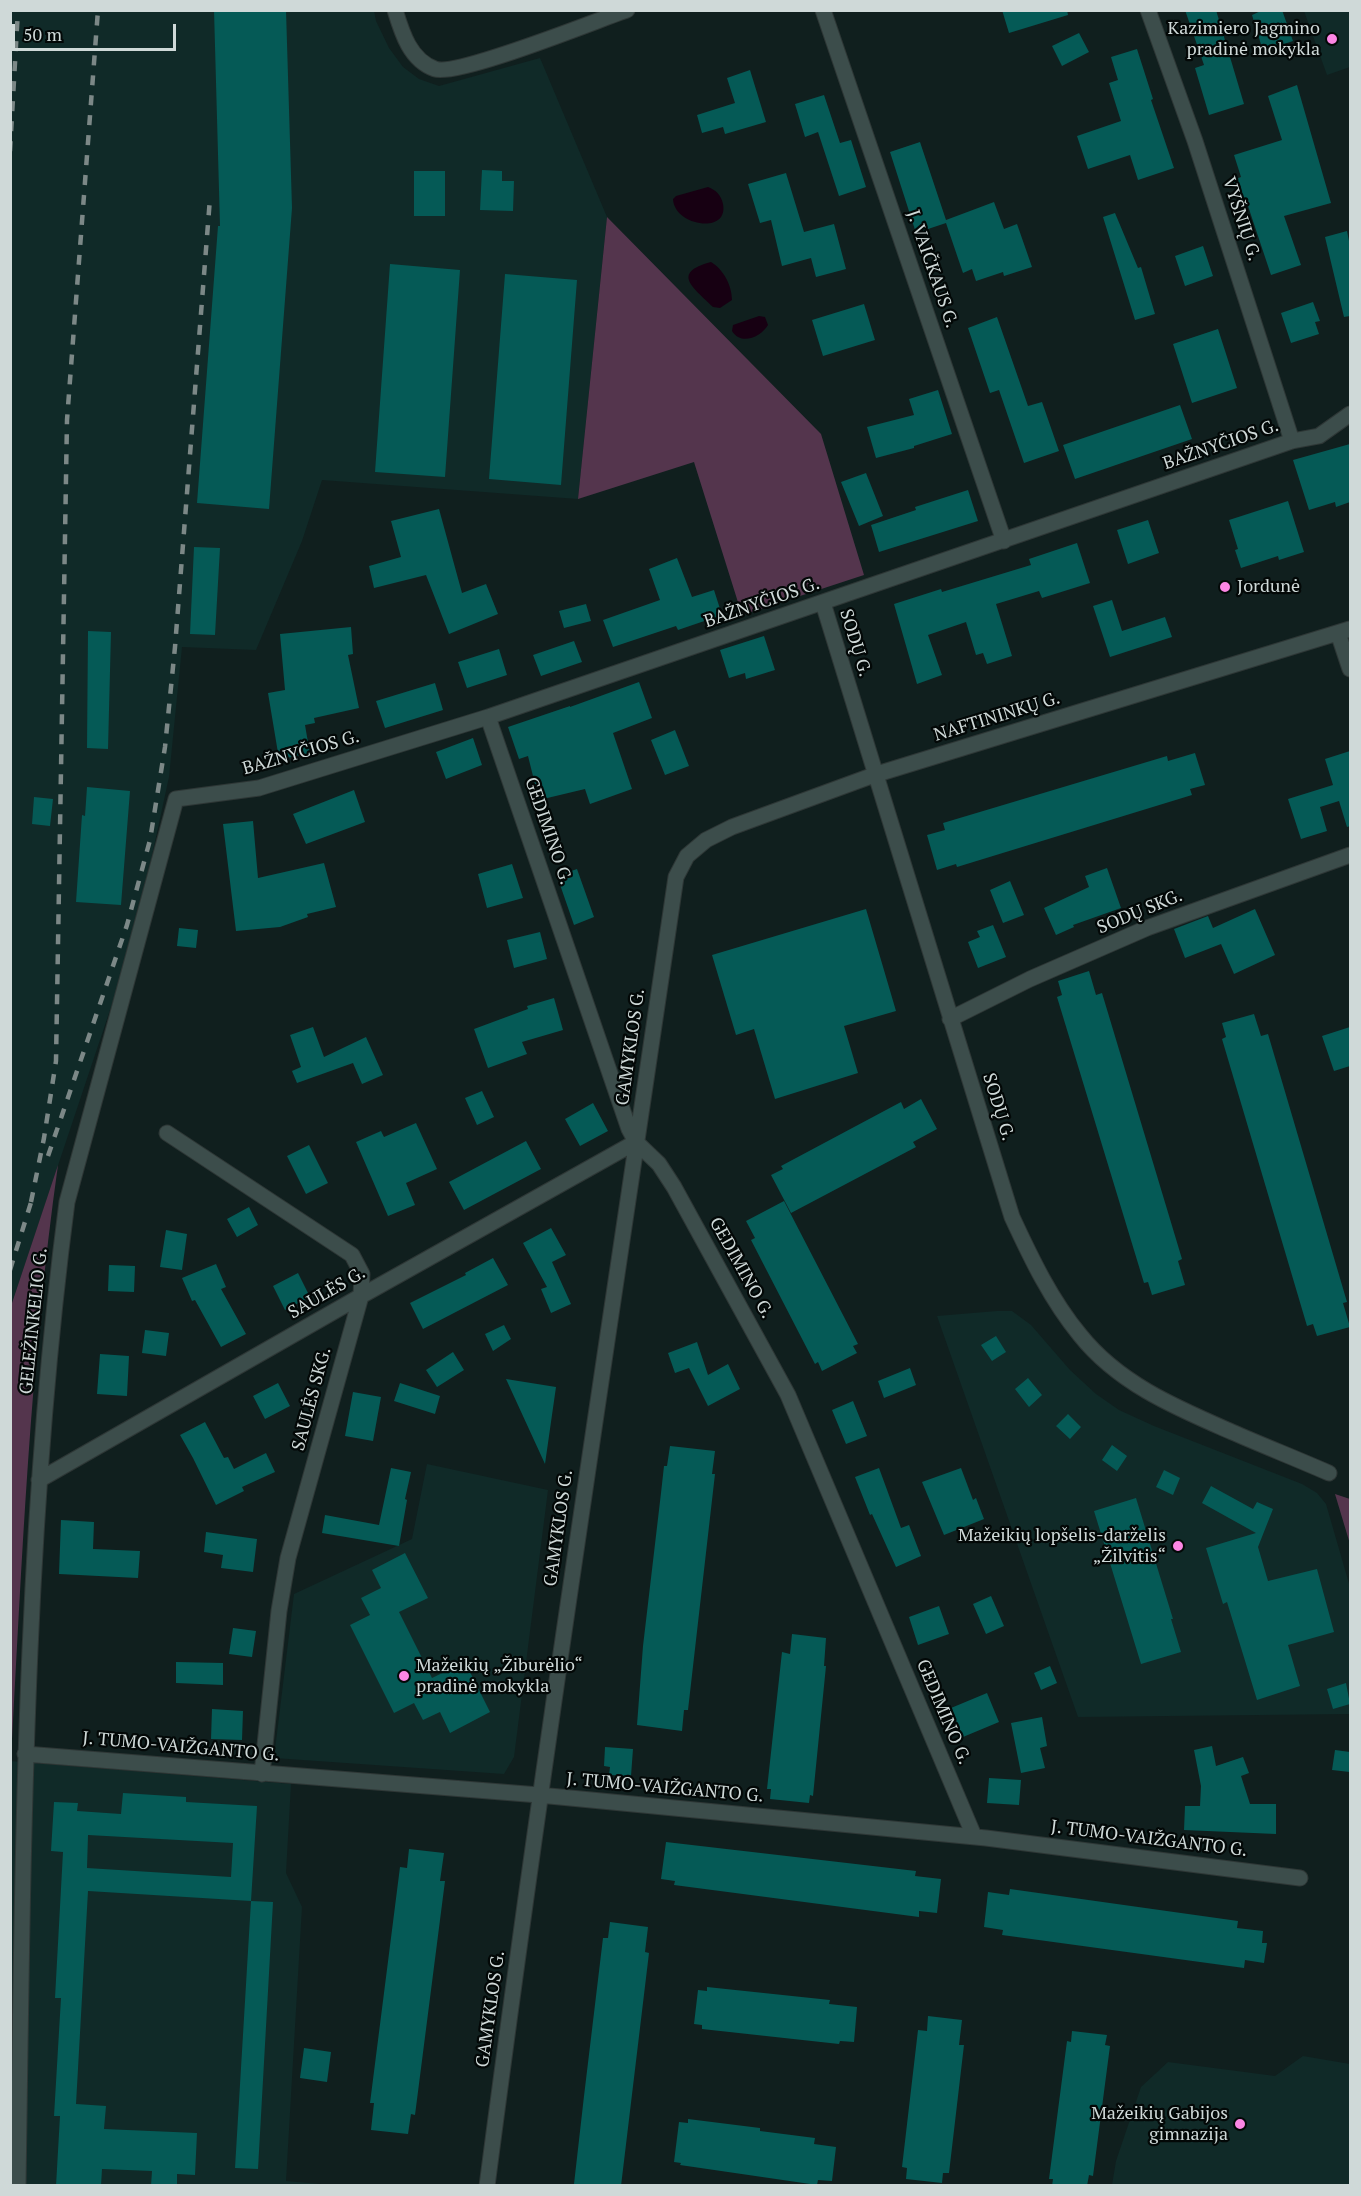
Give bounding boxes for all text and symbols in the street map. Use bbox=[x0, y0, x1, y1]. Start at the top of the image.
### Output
scale bar bbox=[15, 12, 178, 50]
place label: Kazimiero Jagmino pradinė mokykla bbox=[1168, 18, 1320, 60]
text: 50 m bbox=[23, 22, 62, 46]
marker: Kazimiero Jagmino pradinė mokykla bbox=[1325, 32, 1339, 46]
street label: VYŠNIŲ G. bbox=[1217, 174, 1265, 264]
street label: J. VAIČKAUS G. bbox=[902, 207, 962, 331]
street label: BAŽNYČIOS G. bbox=[1160, 415, 1282, 475]
street label: BAŽNYČIOS G. bbox=[701, 573, 823, 633]
place label: Jordunė bbox=[1237, 576, 1300, 598]
marker: Jordunė bbox=[1218, 580, 1232, 594]
street label: SODŲ G. bbox=[834, 607, 876, 679]
street label: NAFTININKŲ G. bbox=[931, 688, 1063, 746]
street label: BAŽNYČIOS G. bbox=[240, 726, 362, 780]
street label: GEDIMINO G. bbox=[520, 774, 576, 888]
street label: SODŲ SKG. bbox=[1094, 885, 1186, 939]
street label: GAMYKLOS G. bbox=[612, 987, 650, 1107]
street label: SODŲ G. bbox=[977, 1071, 1019, 1143]
street label: GEDIMINO G. bbox=[704, 1214, 778, 1322]
street label: GELEŽINKELIO G. bbox=[16, 1247, 52, 1395]
street label: SAULĖS G. bbox=[284, 1262, 370, 1324]
street label: SAULĖS SKG. bbox=[288, 1345, 336, 1453]
street label: GAMYKLOS G. bbox=[540, 1468, 578, 1588]
place label: Mažeikių lopšelis-darželis „Žilvitis“ bbox=[958, 1525, 1166, 1568]
marker: Mažeikių lopšelis-darželis „Žilvitis“ bbox=[1171, 1539, 1185, 1553]
place label: Mažeikių „Žiburėlio“ pradinė mokykla bbox=[416, 1655, 583, 1698]
street label: GEDIMINO G. bbox=[911, 1656, 975, 1768]
marker: Mažeikių „Žiburėlio“ pradinė mokykla bbox=[397, 1669, 411, 1683]
street label: J. TUMO-VAIŽGANTO G. bbox=[82, 1728, 280, 1766]
street label: J. TUMO-VAIŽGANTO G. bbox=[566, 1769, 764, 1807]
street label: J. TUMO-VAIŽGANTO G. bbox=[1050, 1816, 1248, 1862]
street label: GAMYKLOS G. bbox=[472, 1949, 510, 2069]
place label: Mažeikių Gabijos gimnazija bbox=[1091, 2103, 1228, 2146]
marker: Mažeikių Gabijos gimnazija bbox=[1233, 2117, 1247, 2131]

